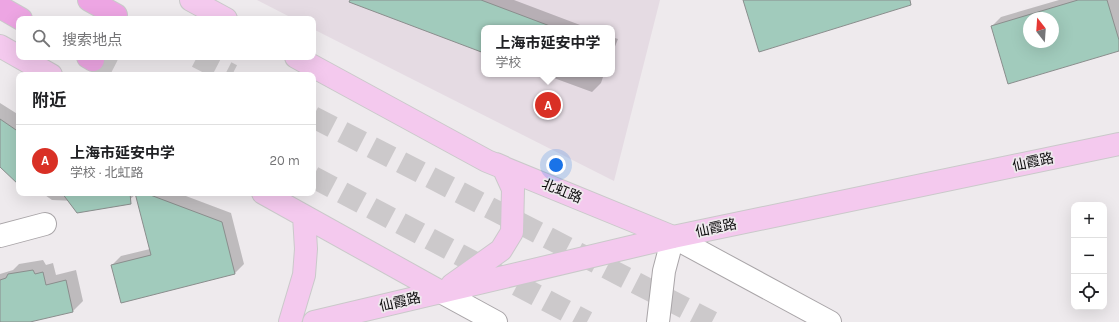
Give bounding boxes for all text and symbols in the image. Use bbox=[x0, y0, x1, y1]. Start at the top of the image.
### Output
north arrow bbox=[1023, 12, 1059, 48]
search box bbox=[16, 16, 316, 60]
popup bbox=[481, 25, 615, 77]
icon: search bbox=[30, 27, 52, 49]
text: 搜索地点 bbox=[62, 31, 122, 49]
text: 上海市延安中学 bbox=[495, 34, 601, 52]
text: 学校 bbox=[495, 55, 522, 70]
text: 附近 bbox=[32, 90, 66, 110]
pin: A bbox=[535, 90, 561, 120]
text: 上海市延安中学 bbox=[70, 144, 175, 162]
street label: 仙霞路 bbox=[1011, 149, 1055, 175]
text: A bbox=[41, 153, 49, 168]
text: 20 m bbox=[270, 153, 300, 168]
your location bbox=[546, 155, 566, 175]
text: 学校 · 北虹路 bbox=[70, 165, 144, 180]
street label: 北虹路 bbox=[539, 175, 585, 207]
map controls bbox=[1071, 202, 1107, 310]
button: + bbox=[1071, 202, 1107, 238]
street label: 仙霞路 bbox=[694, 215, 738, 241]
button: − bbox=[1071, 238, 1107, 274]
button: locate bbox=[1071, 274, 1107, 310]
street label: 仙霞路 bbox=[378, 289, 422, 315]

